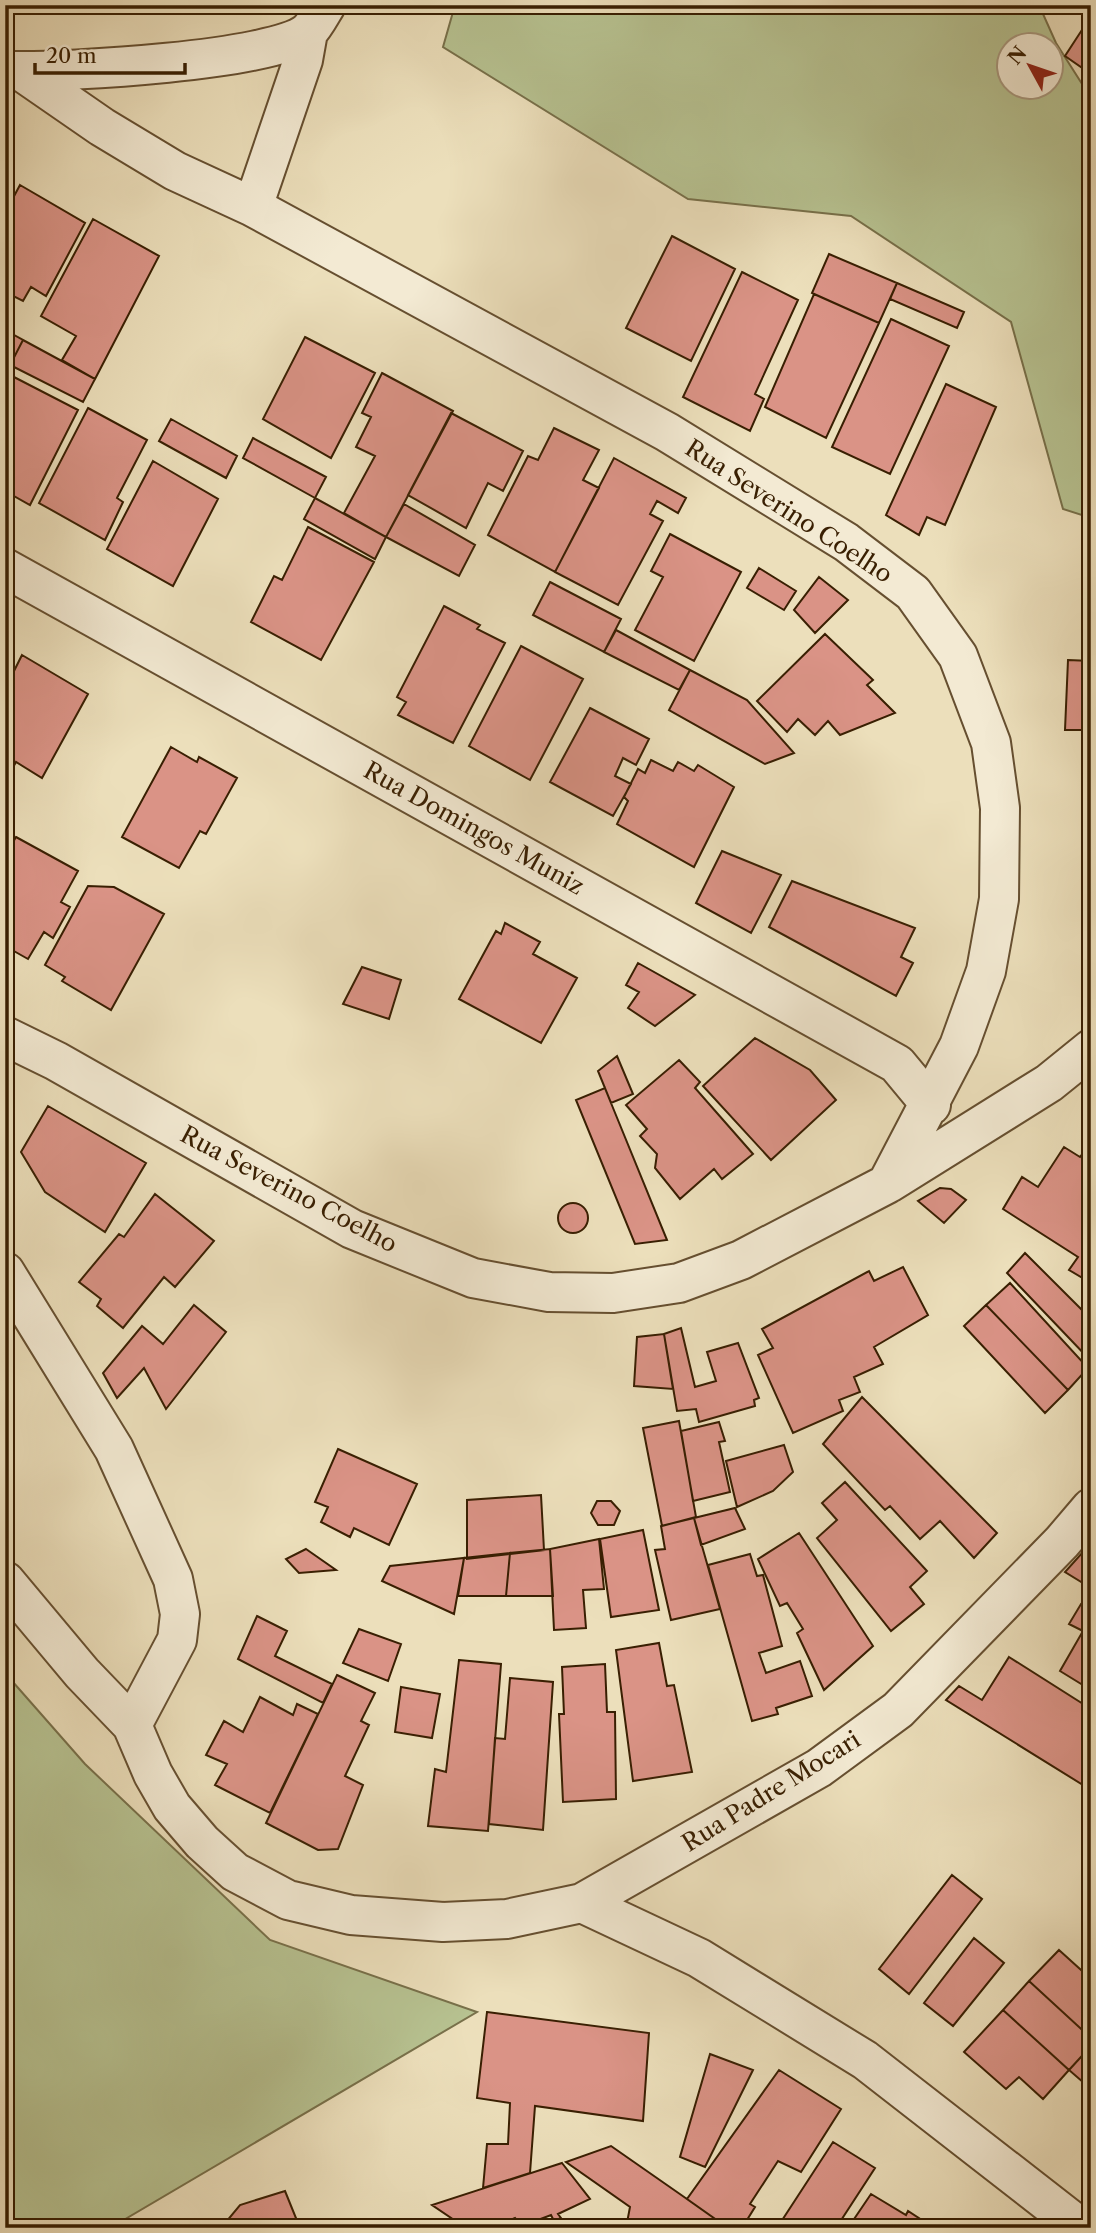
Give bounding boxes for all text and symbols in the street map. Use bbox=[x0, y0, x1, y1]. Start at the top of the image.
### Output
scale bar bbox=[35, 32, 186, 76]
north arrow bbox=[995, 32, 1064, 102]
text: N bbox=[1003, 42, 1031, 69]
text: 20 m bbox=[46, 43, 97, 68]
street label: Rua Severino Coelho bbox=[680, 433, 898, 589]
street label: Rua Domingos Muniz bbox=[359, 755, 589, 901]
street label: Rua Severino Coelho bbox=[176, 1120, 402, 1258]
street label: Rua Padre Mocari bbox=[677, 1725, 865, 1857]

